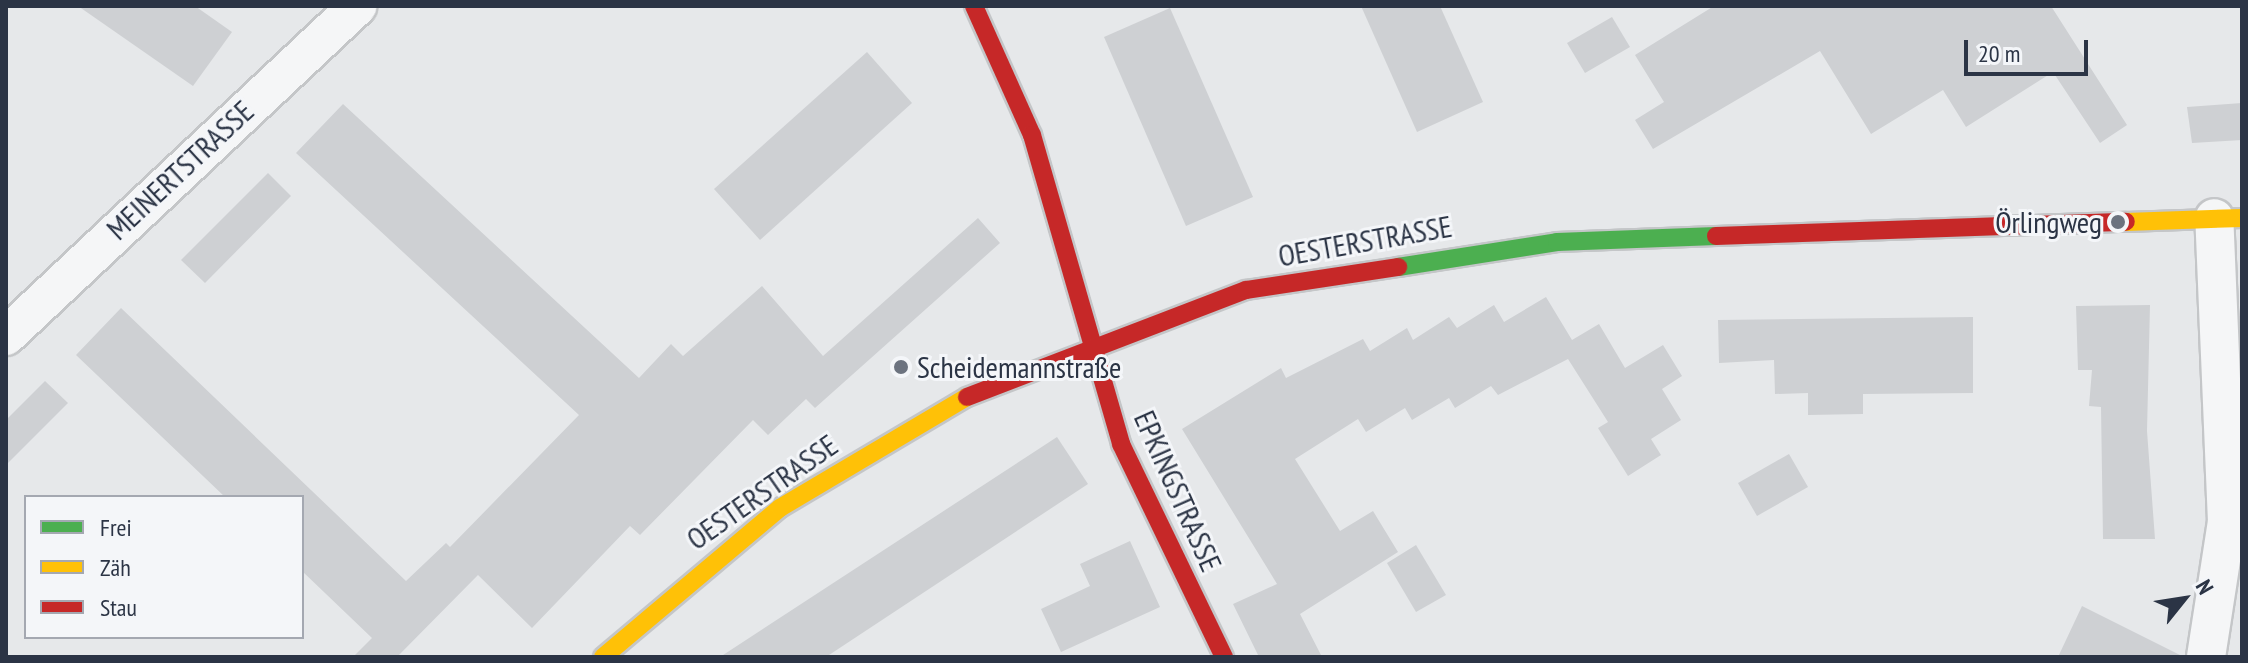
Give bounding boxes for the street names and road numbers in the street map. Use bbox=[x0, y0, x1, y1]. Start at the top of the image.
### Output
street label: MEINERTSTRASSE bbox=[99, 93, 261, 247]
street label: OESTERSTRASSE bbox=[1275, 208, 1455, 274]
street label: EPKINGSTRASSE bbox=[1127, 405, 1229, 577]
street label: OESTERSTRASSE bbox=[680, 427, 844, 557]

